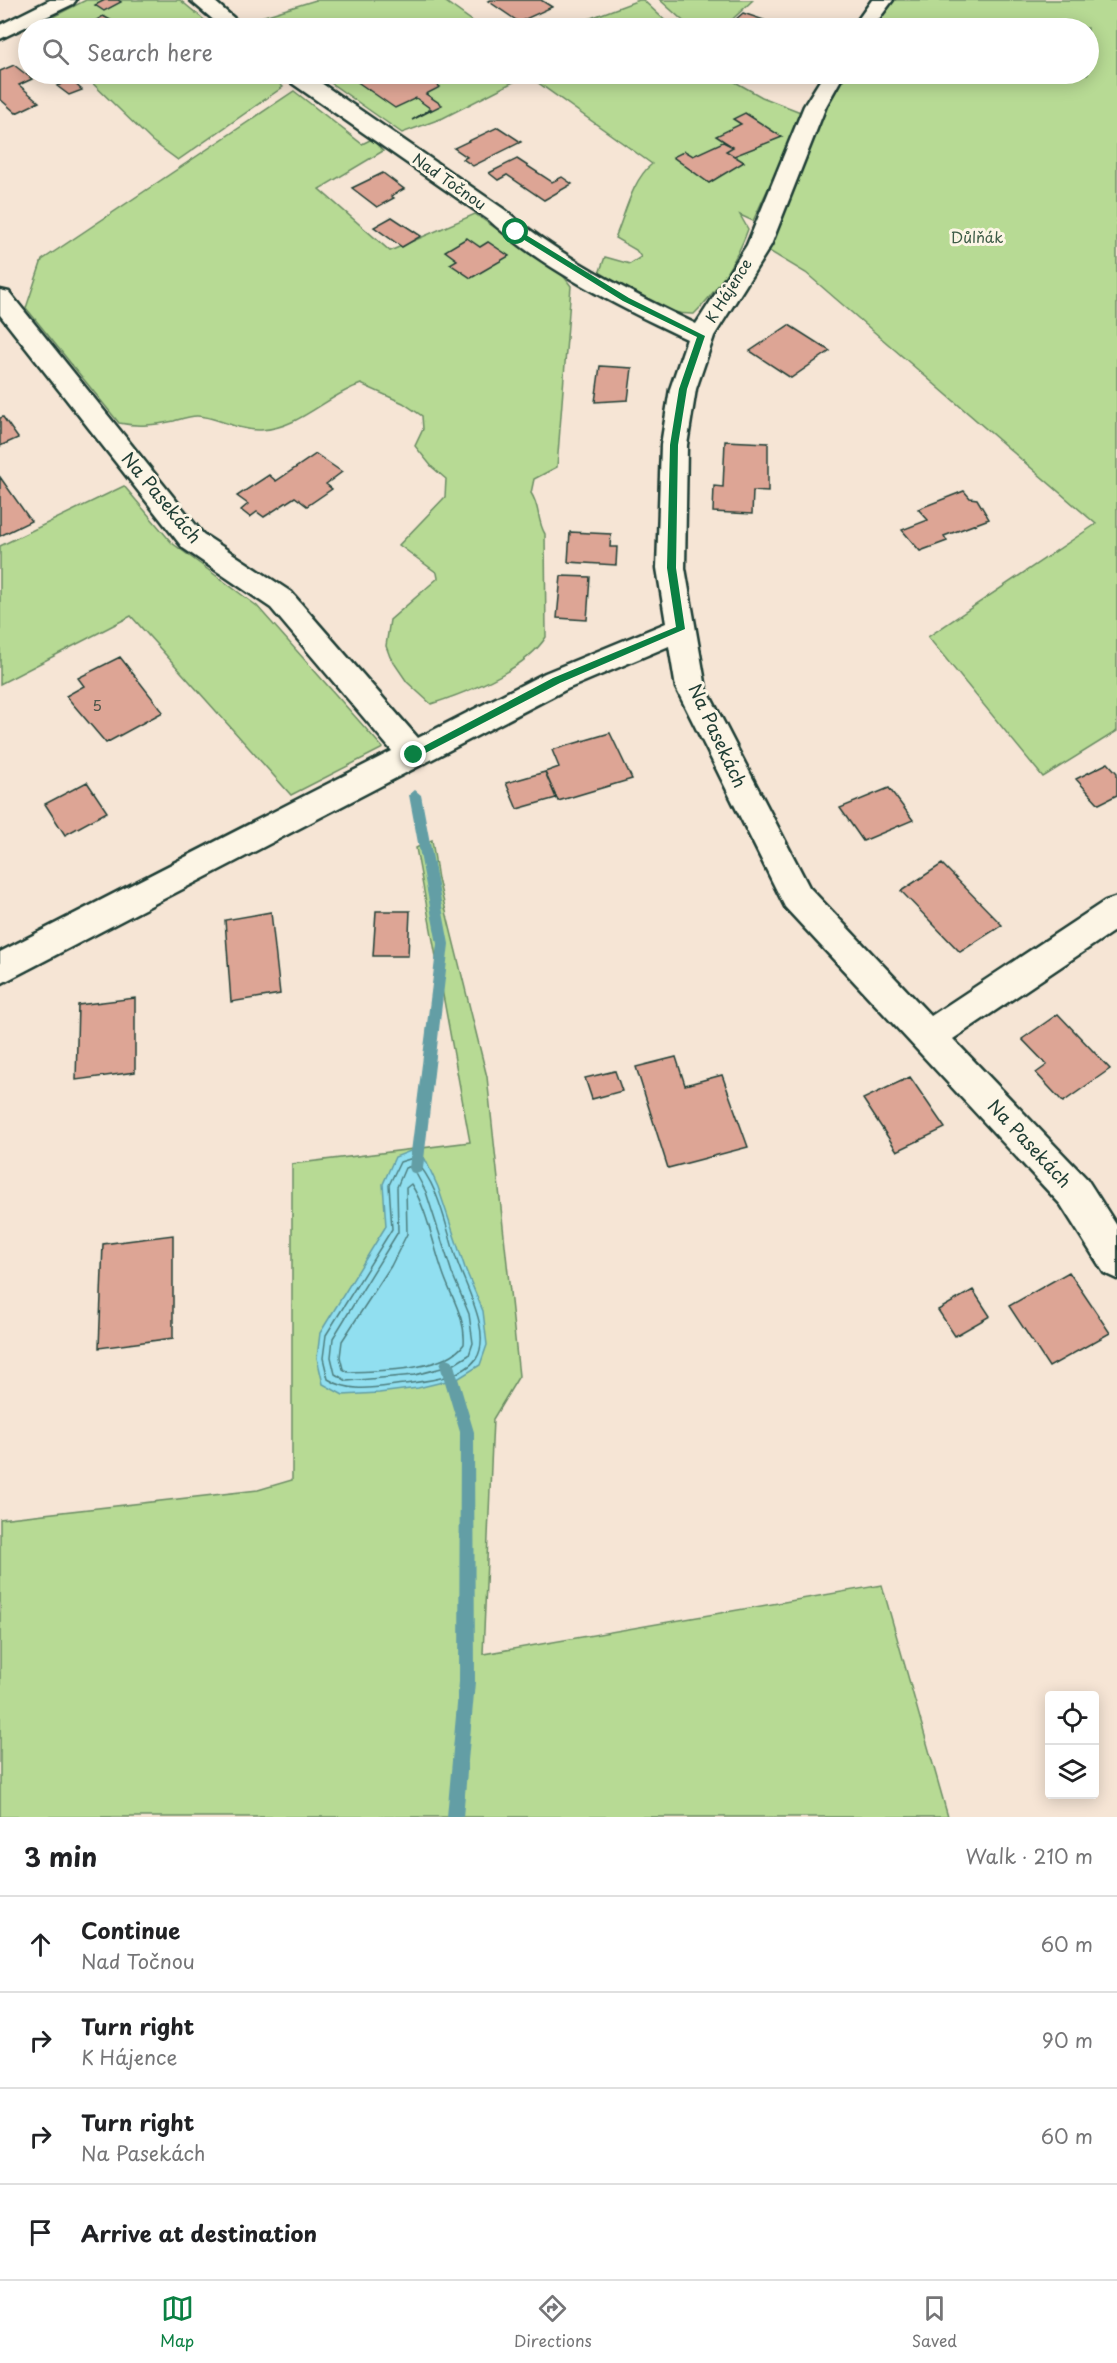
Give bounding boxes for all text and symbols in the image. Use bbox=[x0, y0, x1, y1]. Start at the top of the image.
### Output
search box bbox=[18, 18, 1099, 84]
icon: search bbox=[39, 35, 72, 68]
text: Search here bbox=[87, 35, 213, 68]
street label: Nad Točnou bbox=[408, 147, 491, 215]
route start bbox=[502, 218, 528, 244]
park label: Důlňák bbox=[951, 225, 1003, 248]
street label: K Hájence bbox=[699, 253, 757, 327]
street label: Na Pasekách bbox=[116, 445, 209, 549]
street label: Na Pasekách bbox=[682, 679, 754, 792]
house number: 5 bbox=[92, 693, 102, 716]
route end bbox=[400, 741, 426, 767]
street label: Na Pasekách bbox=[982, 1093, 1078, 1193]
map controls bbox=[1045, 1691, 1099, 1799]
button: locate bbox=[1045, 1691, 1099, 1745]
button: layers bbox=[1045, 1745, 1099, 1799]
text: 3 min bbox=[24, 1837, 97, 1876]
text: Walk · 210 m bbox=[966, 1841, 1093, 1871]
text: Continue bbox=[81, 1913, 180, 1946]
icon: ahead bbox=[24, 1928, 57, 1961]
text: 60 m bbox=[1041, 1929, 1093, 1959]
text: Nad Točnou bbox=[81, 1946, 195, 1976]
text: Turn right bbox=[81, 2009, 194, 2042]
icon: right bbox=[24, 2024, 57, 2057]
text: 90 m bbox=[1042, 2025, 1093, 2055]
text: K Hájence bbox=[81, 2042, 177, 2072]
text: Turn right bbox=[81, 2105, 194, 2138]
icon: right bbox=[24, 2120, 57, 2153]
text: 60 m bbox=[1041, 2121, 1093, 2151]
text: Na Pasekách bbox=[81, 2138, 205, 2168]
icon: arrive bbox=[24, 2216, 57, 2249]
text: Arrive at destination bbox=[81, 2216, 317, 2249]
tab: Map bbox=[160, 2292, 194, 2352]
tab: Directions bbox=[514, 2292, 592, 2352]
tab: Saved bbox=[912, 2292, 957, 2352]

